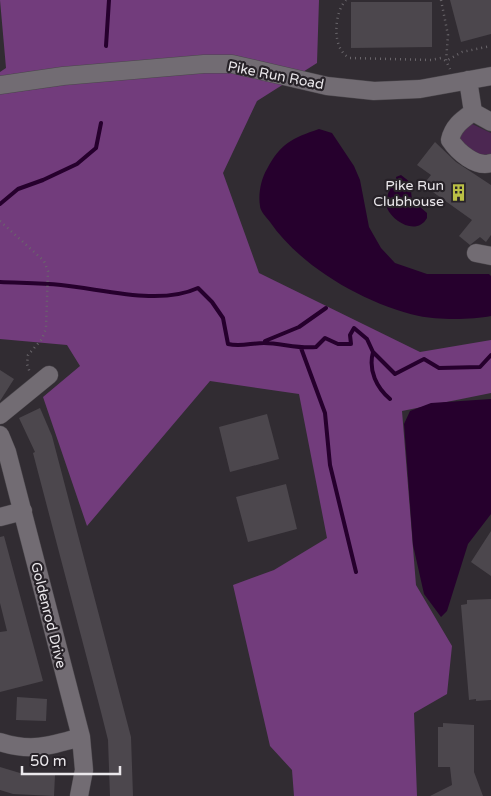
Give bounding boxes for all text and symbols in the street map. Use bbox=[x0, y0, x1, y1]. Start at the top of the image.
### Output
street label: Pike Run Road bbox=[226, 58, 325, 93]
place label: Pike Run Clubhouse bbox=[373, 177, 444, 210]
building icon: Pike Run Clubhouse bbox=[448, 183, 468, 203]
street label: Goldenrod Drive bbox=[27, 560, 70, 670]
scale bar bbox=[22, 744, 120, 776]
text: 50 m bbox=[30, 752, 67, 770]

